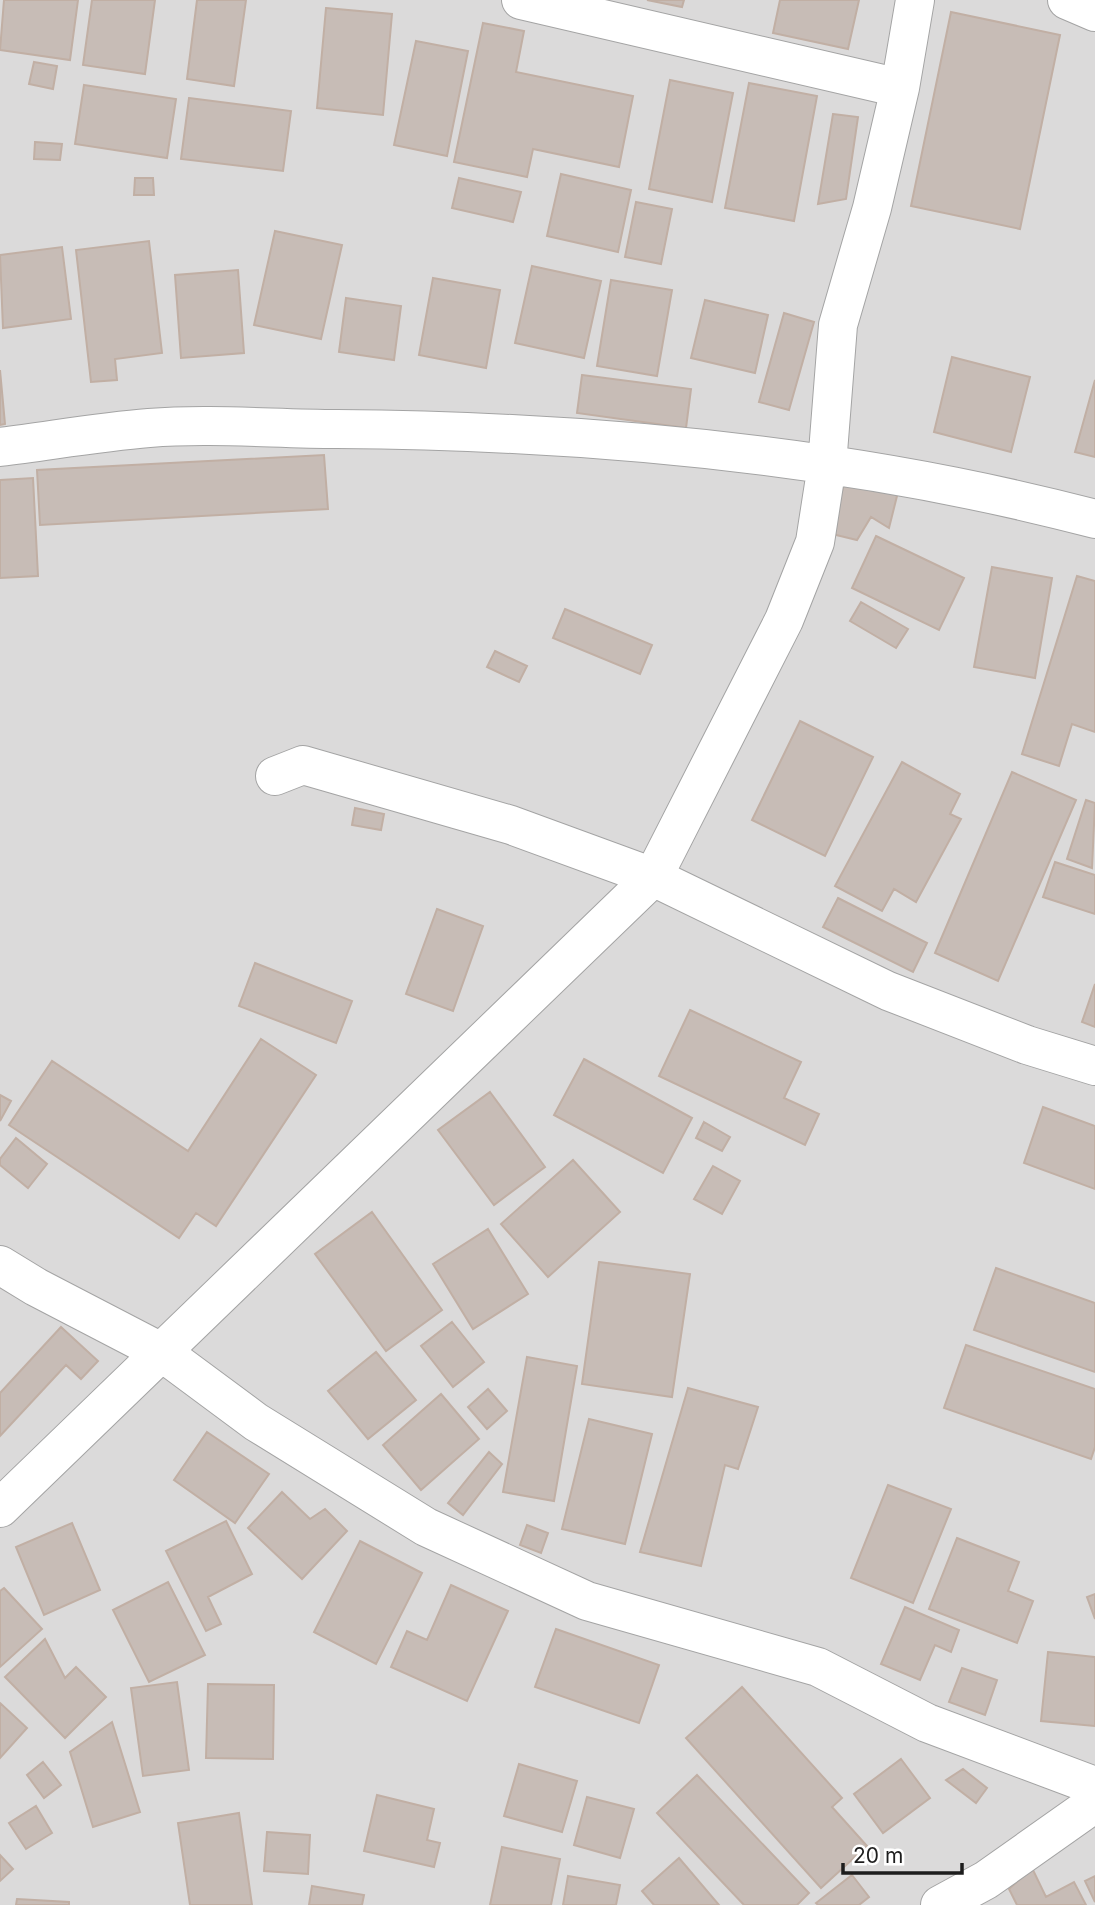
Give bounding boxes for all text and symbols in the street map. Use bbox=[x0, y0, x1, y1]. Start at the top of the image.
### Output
scale bar bbox=[843, 1832, 962, 1876]
text: 20 m bbox=[853, 1843, 903, 1868]

